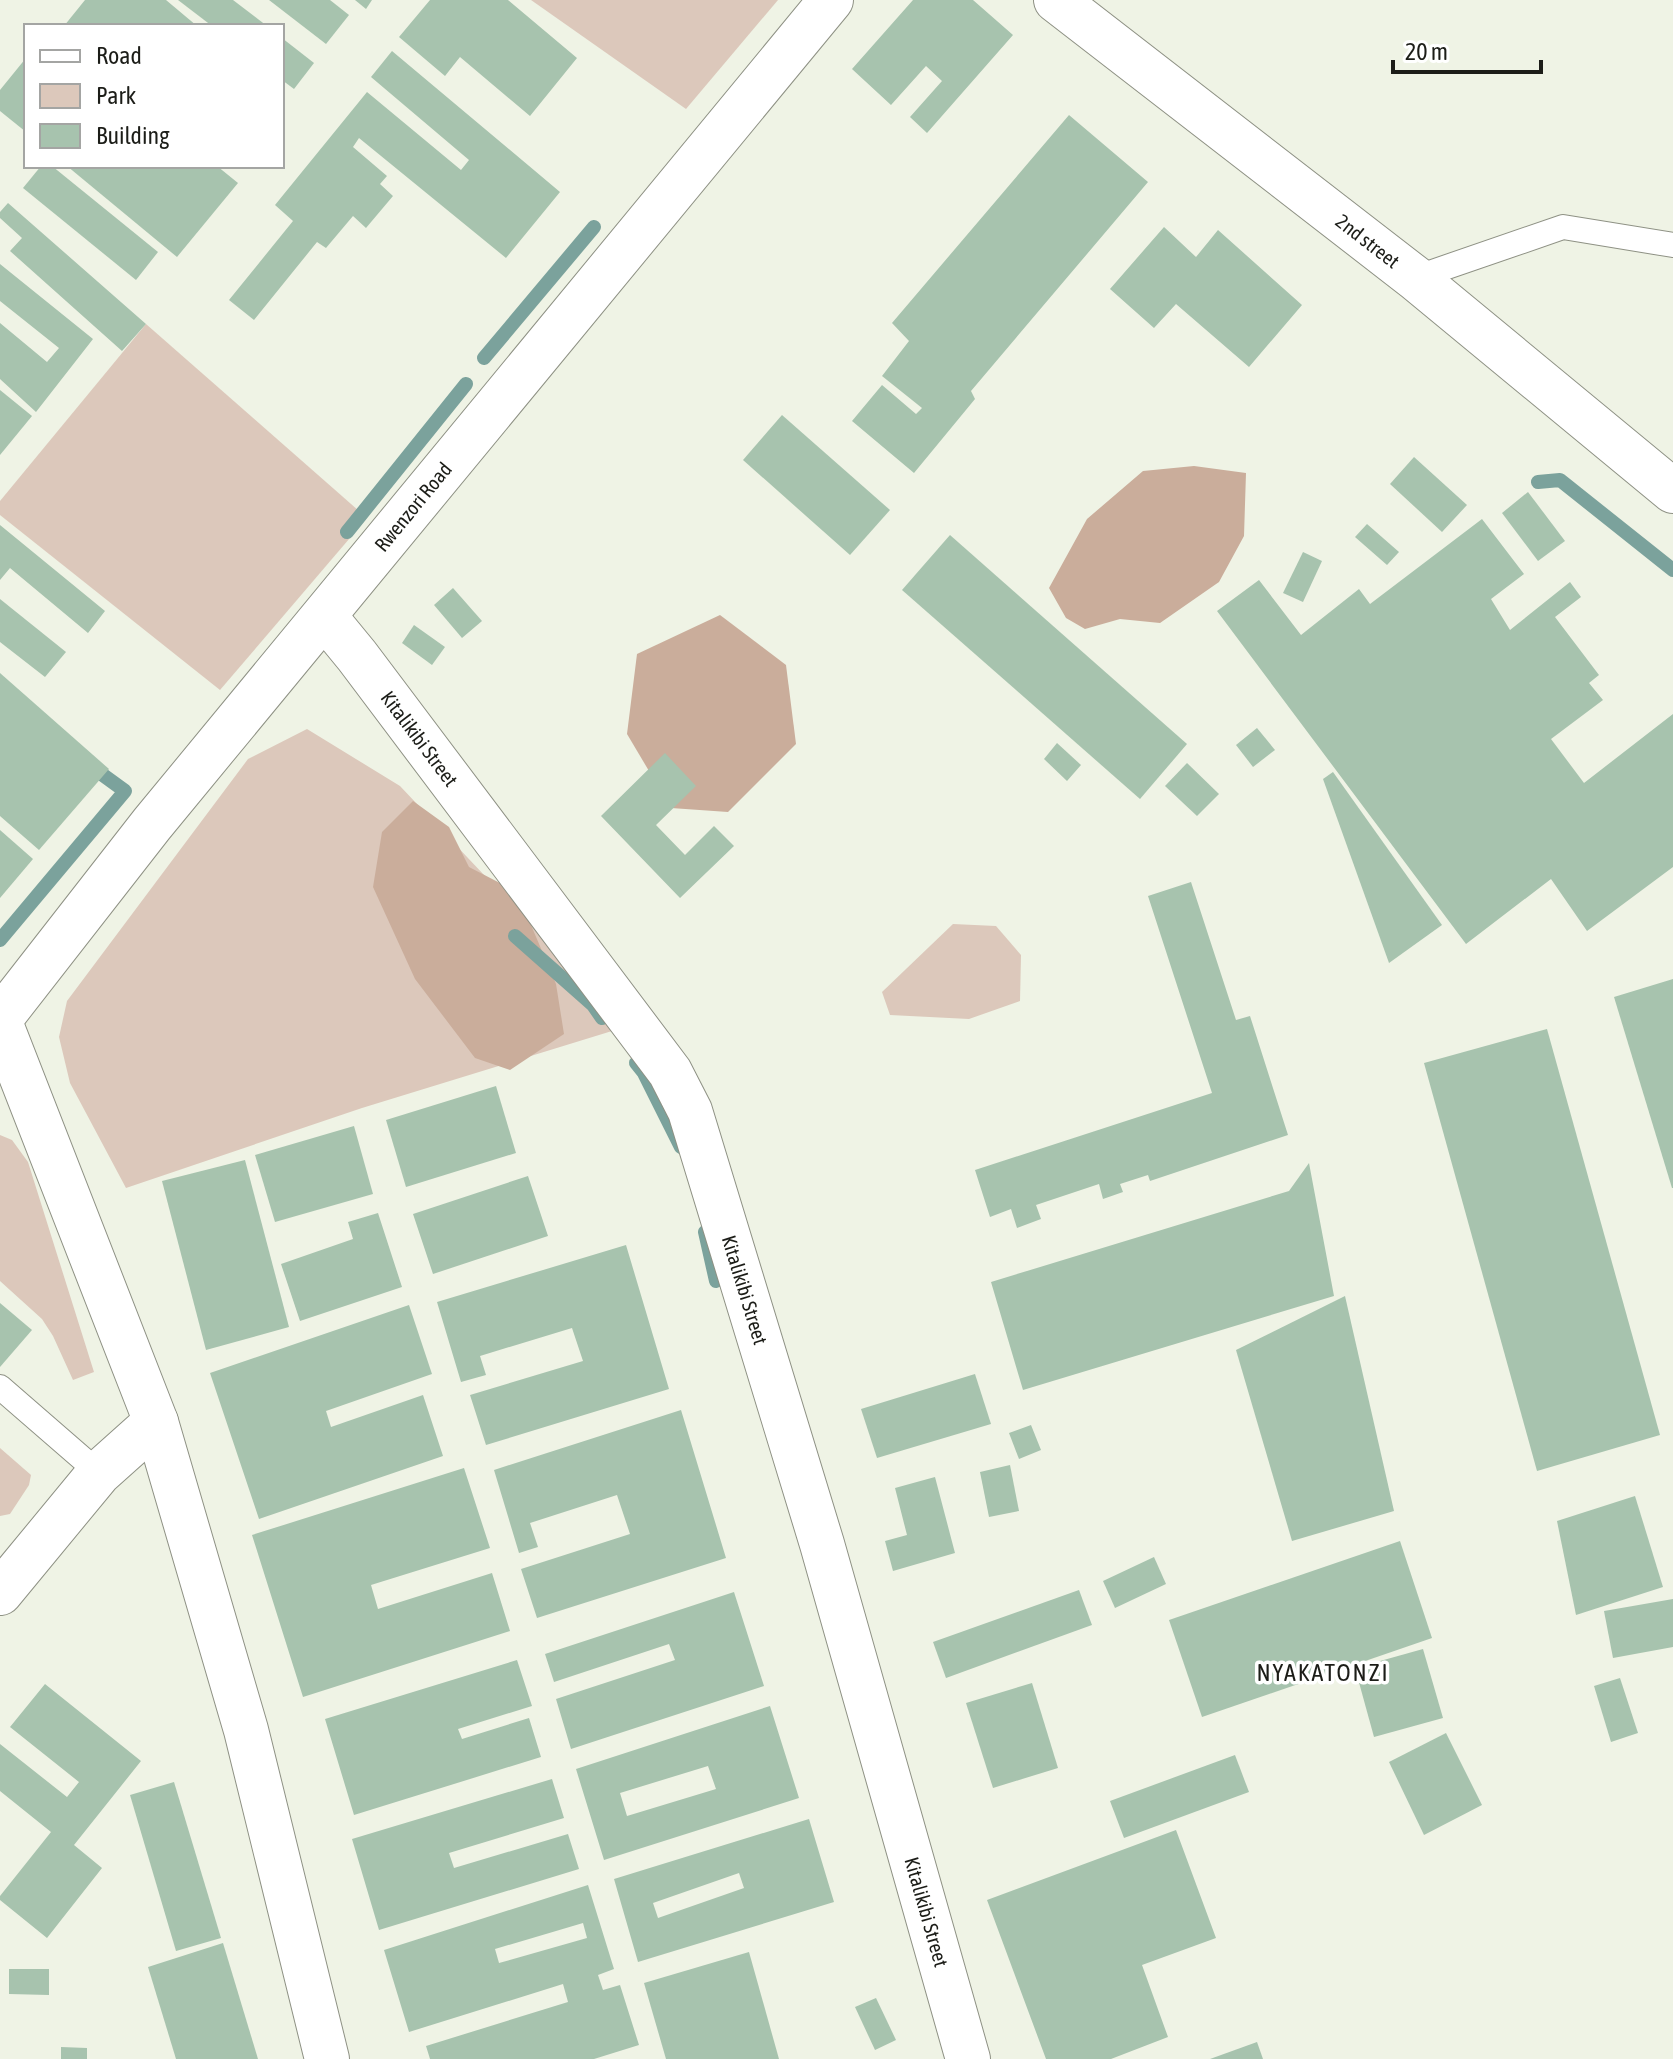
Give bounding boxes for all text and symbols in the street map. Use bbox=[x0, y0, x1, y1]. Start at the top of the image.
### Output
legend bbox=[24, 24, 284, 168]
scale bar bbox=[1393, 24, 1541, 74]
text: 20 m bbox=[1405, 38, 1448, 65]
text: Road bbox=[96, 42, 142, 69]
text: Park bbox=[96, 82, 137, 109]
text: Building bbox=[96, 122, 170, 149]
street label: 2nd street bbox=[1332, 209, 1404, 273]
street label: Rwenzori Road bbox=[369, 458, 456, 556]
street label: Kitalikibi Street bbox=[376, 686, 463, 791]
street label: Kitalikibi Street bbox=[718, 1232, 773, 1347]
district label: NYAKATONZI bbox=[1256, 1659, 1390, 1686]
street label: Kitalikibi Street bbox=[900, 1854, 953, 1970]

